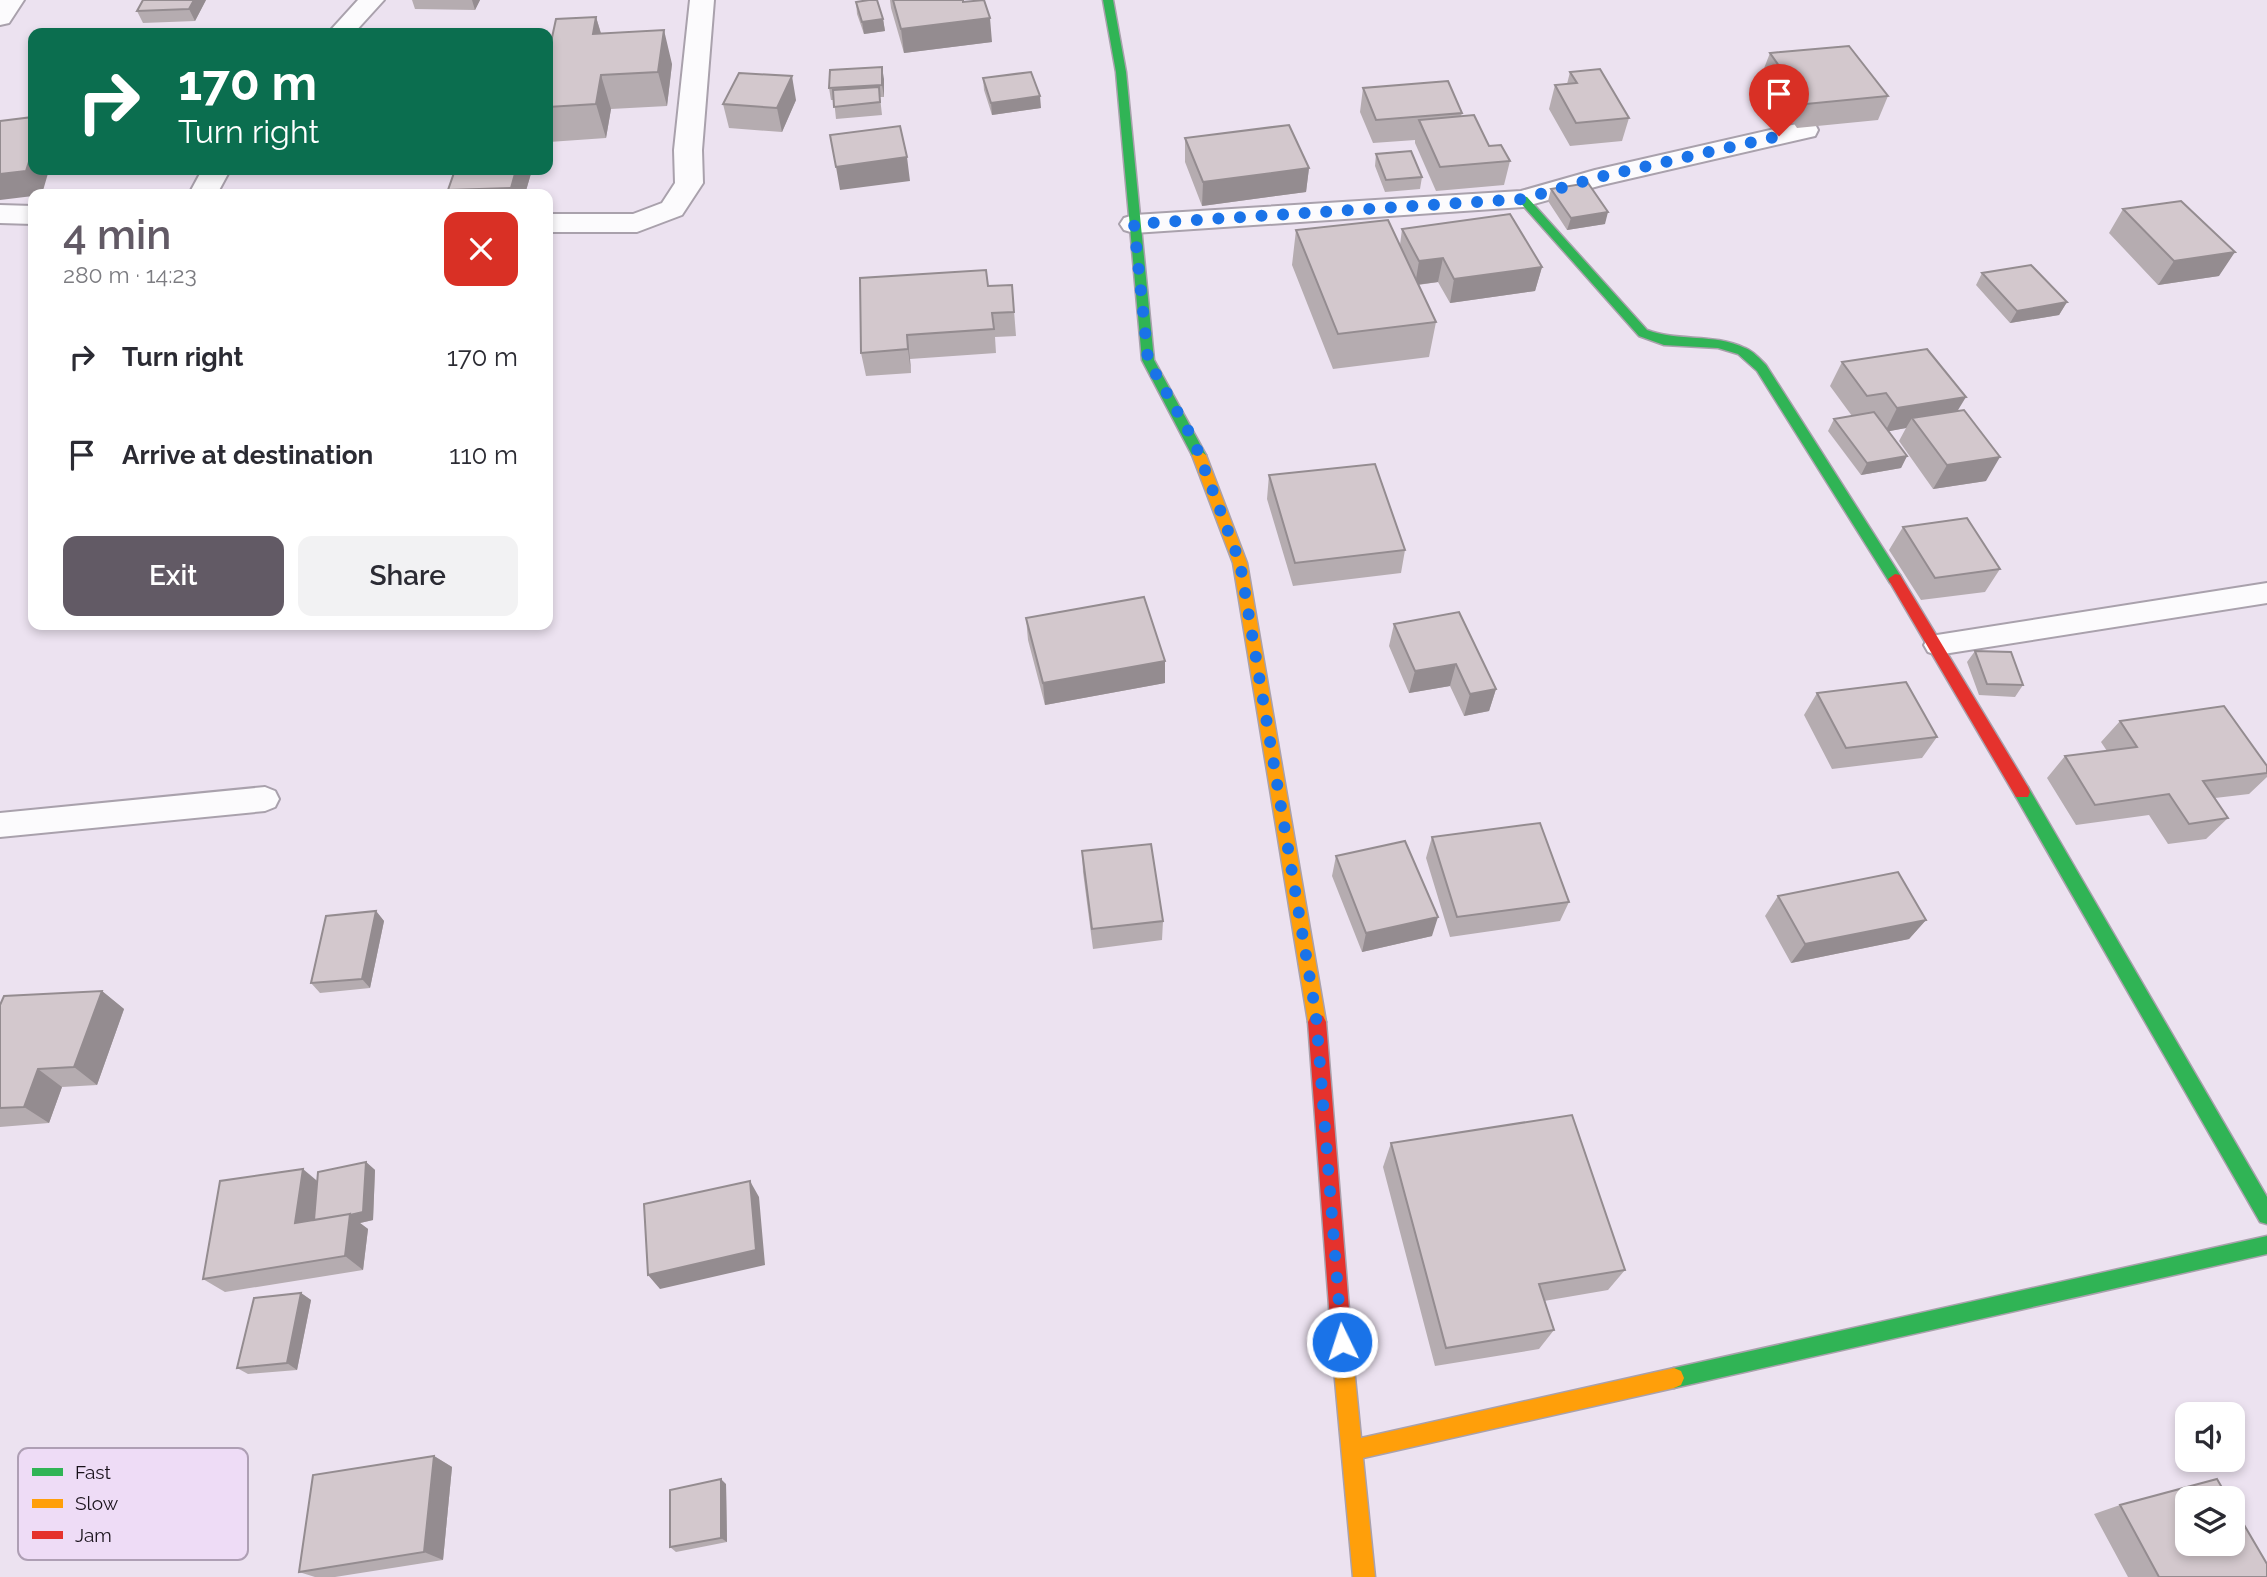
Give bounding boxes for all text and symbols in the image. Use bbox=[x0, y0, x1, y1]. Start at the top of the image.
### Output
text: 170 m bbox=[178, 54, 317, 111]
icon: right bbox=[63, 56, 154, 147]
pin bbox=[1749, 64, 1809, 136]
icon: arrive bbox=[1760, 75, 1798, 113]
text: Turn right bbox=[178, 113, 319, 150]
text: 4 min bbox=[63, 210, 171, 259]
button: close bbox=[444, 212, 518, 286]
text: 280 m · 14:23 bbox=[63, 261, 197, 288]
icon: right bbox=[63, 338, 101, 376]
text: Turn right bbox=[122, 342, 243, 372]
text: 170 m bbox=[447, 342, 518, 372]
icon: arrive bbox=[63, 436, 101, 474]
text: Arrive at destination bbox=[122, 440, 373, 470]
text: 110 m bbox=[449, 440, 518, 470]
button: Exit bbox=[63, 536, 284, 616]
button: Share bbox=[298, 536, 518, 616]
position arrow bbox=[1305, 1305, 1379, 1379]
map controls bbox=[2175, 1402, 2245, 1556]
button: sound bbox=[2175, 1402, 2245, 1472]
legend bbox=[18, 1448, 248, 1560]
text: Fast bbox=[75, 1461, 111, 1483]
button: layers bbox=[2175, 1486, 2245, 1556]
text: Slow bbox=[75, 1492, 119, 1514]
text: Jam bbox=[75, 1524, 112, 1546]

